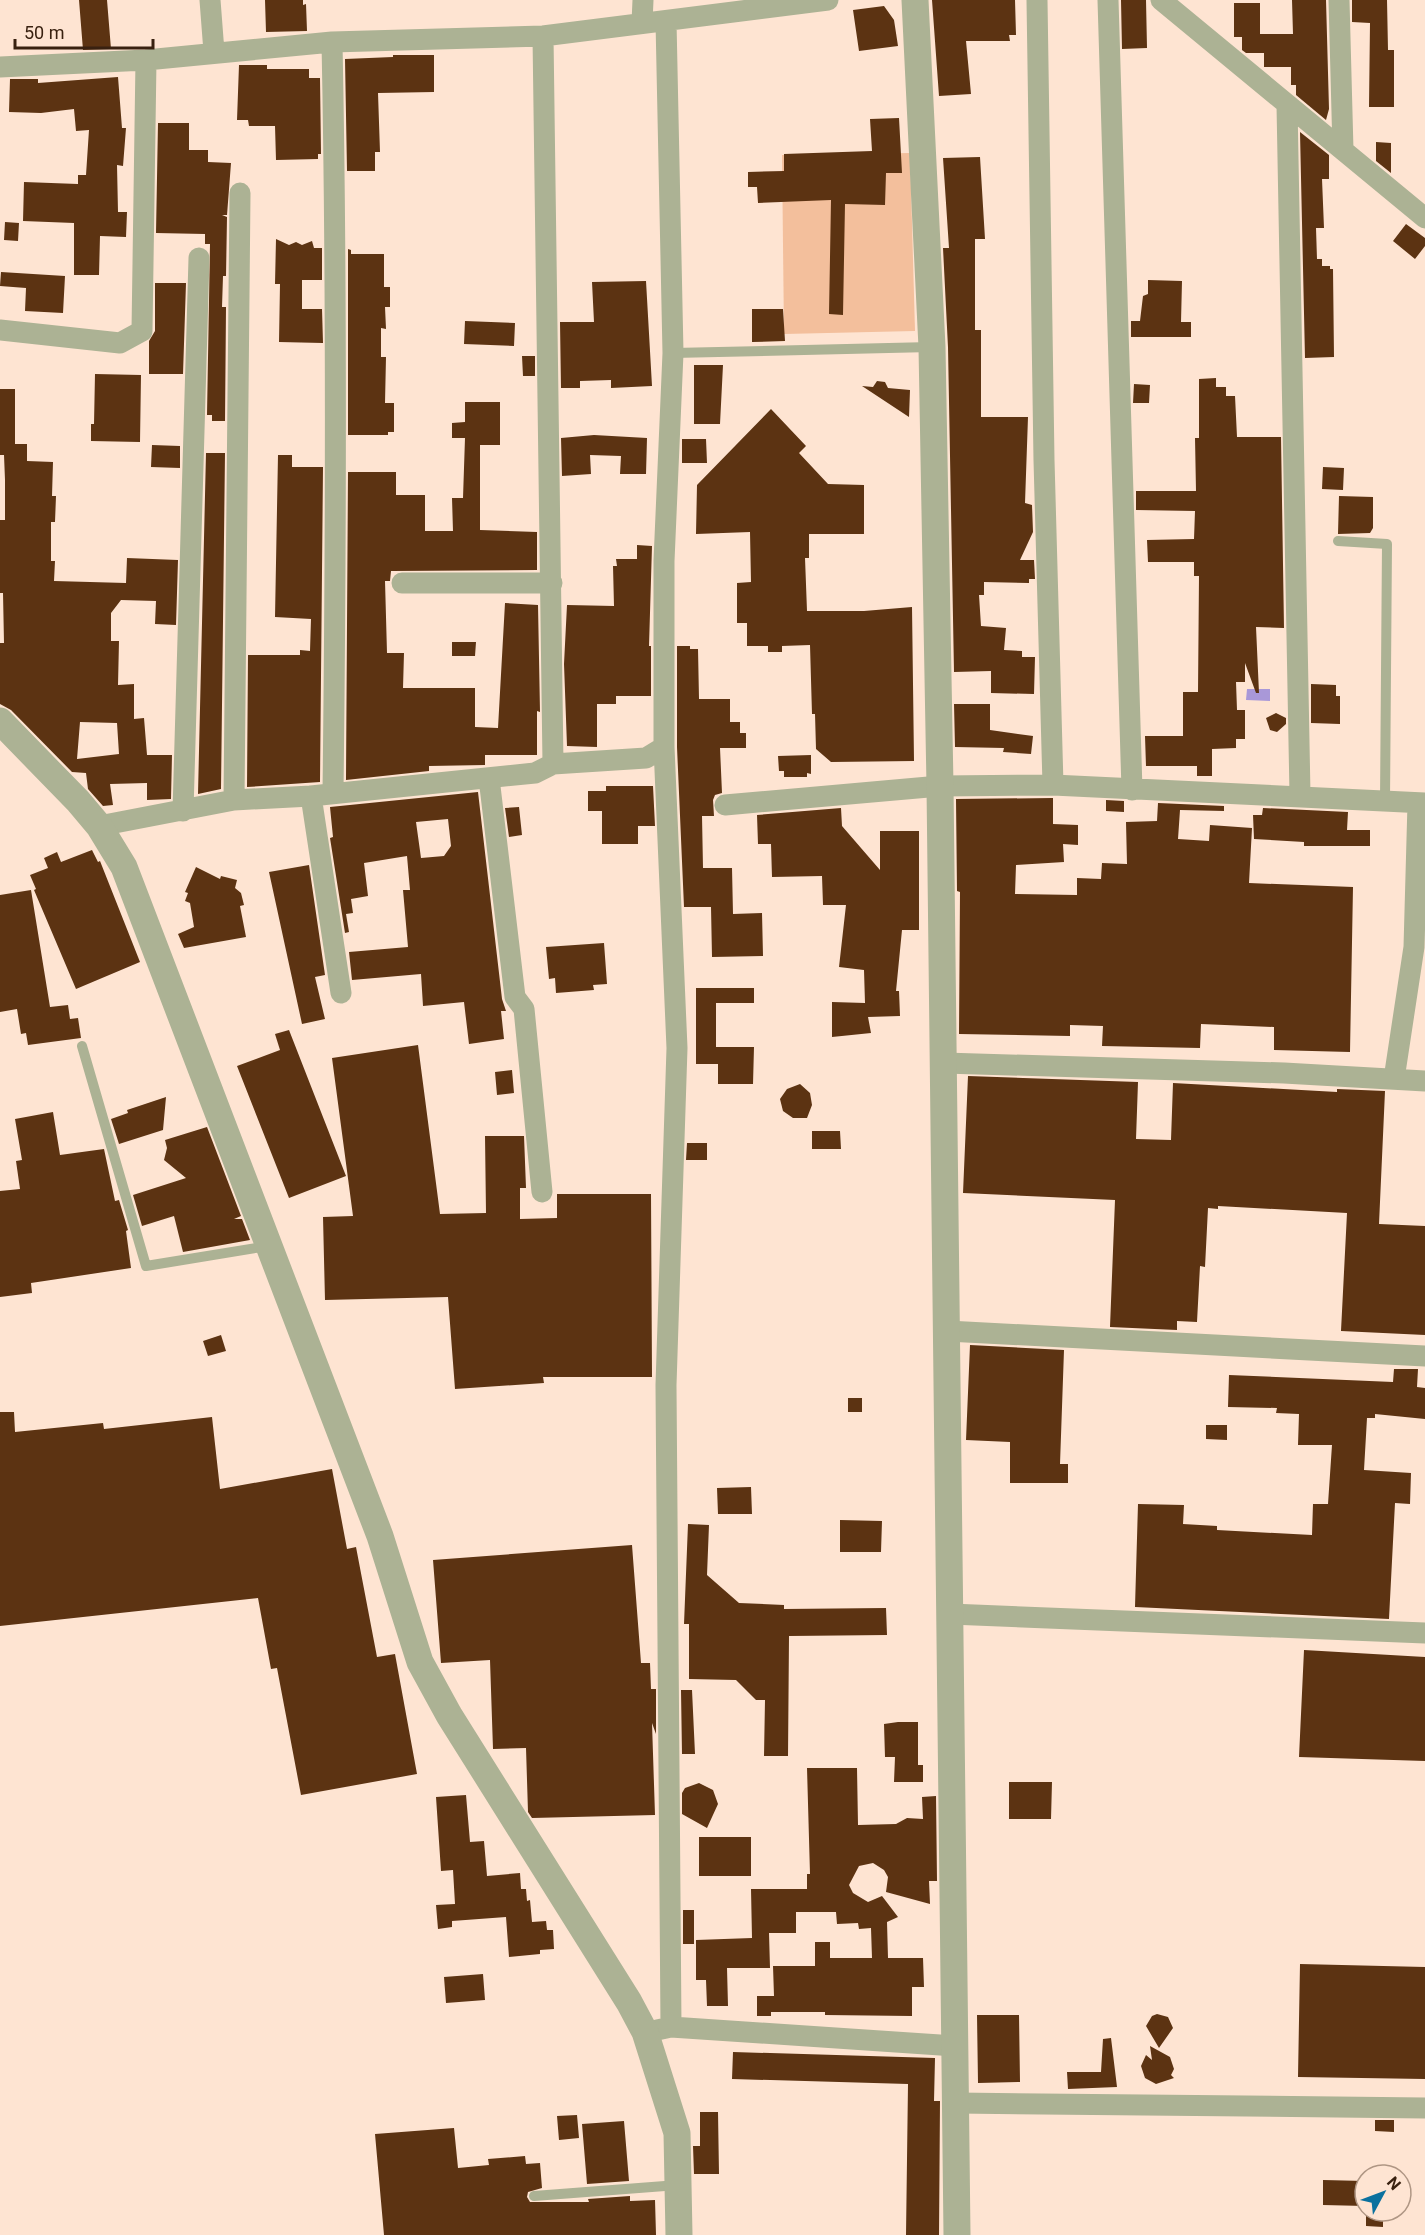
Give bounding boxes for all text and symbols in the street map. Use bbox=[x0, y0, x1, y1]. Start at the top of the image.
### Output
scale bar bbox=[15, 12, 153, 50]
text: 50 m bbox=[24, 22, 64, 43]
north arrow bbox=[1353, 2163, 1413, 2223]
text: N bbox=[1383, 2173, 1405, 2194]

